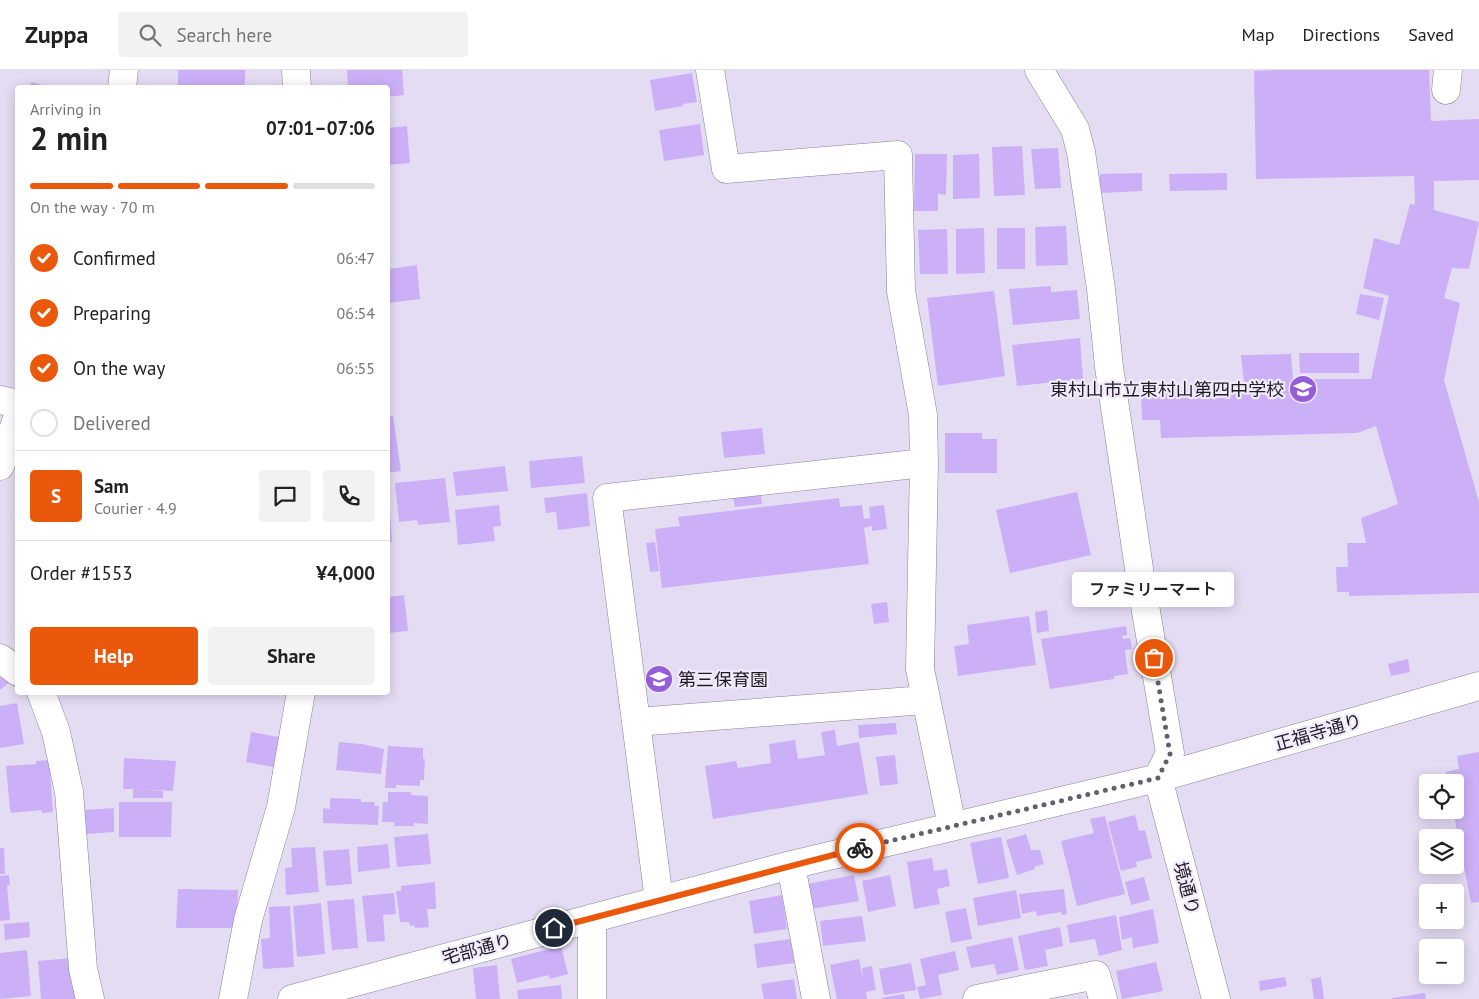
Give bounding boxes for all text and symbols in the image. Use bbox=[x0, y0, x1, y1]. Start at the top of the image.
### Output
search box bbox=[118, 12, 468, 57]
text: Zuppa bbox=[25, 19, 88, 50]
icon: search bbox=[136, 21, 164, 49]
text: Search here bbox=[176, 23, 272, 47]
text: Map bbox=[1242, 23, 1274, 46]
text: Directions bbox=[1302, 23, 1380, 46]
text: Saved bbox=[1408, 23, 1454, 46]
text: Arriving in bbox=[30, 99, 101, 119]
text: 07:01–07:06 bbox=[266, 116, 375, 140]
text: 2 min bbox=[30, 117, 108, 159]
text: On the way · 70 m bbox=[30, 197, 155, 217]
icon: check bbox=[30, 244, 58, 272]
text: Confirmed bbox=[73, 246, 156, 270]
text: 06:47 bbox=[337, 248, 375, 268]
icon: check bbox=[30, 299, 58, 327]
text: Preparing bbox=[73, 301, 151, 325]
text: 06:54 bbox=[337, 303, 375, 323]
icon: check bbox=[30, 354, 58, 382]
text: On the way bbox=[73, 356, 165, 380]
text: 06:55 bbox=[337, 358, 375, 378]
school or university icon: 東村山市立東村山第四中学校 bbox=[1288, 374, 1318, 404]
place label: 東村山市立東村山第四中学校 bbox=[1050, 378, 1284, 401]
text: Delivered bbox=[73, 411, 151, 435]
button: chat bbox=[259, 470, 311, 522]
button: phone bbox=[323, 470, 375, 522]
text: Sam bbox=[94, 474, 129, 498]
text: S bbox=[51, 484, 61, 508]
text: Courier · 4.9 bbox=[94, 498, 177, 518]
text: Order #1553 bbox=[30, 561, 133, 585]
text: ¥4,000 bbox=[316, 561, 375, 585]
callout: ファミリーマート bbox=[1073, 573, 1235, 608]
text: ファミリーマート bbox=[1089, 579, 1217, 599]
button: Help bbox=[30, 627, 198, 685]
button: Share bbox=[208, 627, 375, 685]
pin bbox=[1133, 637, 1175, 679]
icon: bag bbox=[1140, 644, 1168, 672]
school or university icon: 第三保育園 bbox=[644, 664, 674, 694]
place label: 第三保育園 bbox=[678, 668, 768, 691]
street label: 正福寺通り bbox=[1272, 709, 1364, 755]
map controls bbox=[1419, 774, 1464, 984]
button: locate bbox=[1419, 774, 1464, 819]
courier bbox=[835, 823, 885, 873]
button: layers bbox=[1419, 829, 1464, 874]
icon: bike bbox=[846, 834, 874, 862]
street label: 境通り bbox=[1169, 859, 1205, 917]
button: + bbox=[1419, 884, 1464, 929]
pin bbox=[533, 907, 575, 949]
icon: home bbox=[540, 914, 568, 942]
street label: 宅部通り bbox=[439, 929, 515, 969]
button: − bbox=[1419, 939, 1464, 984]

